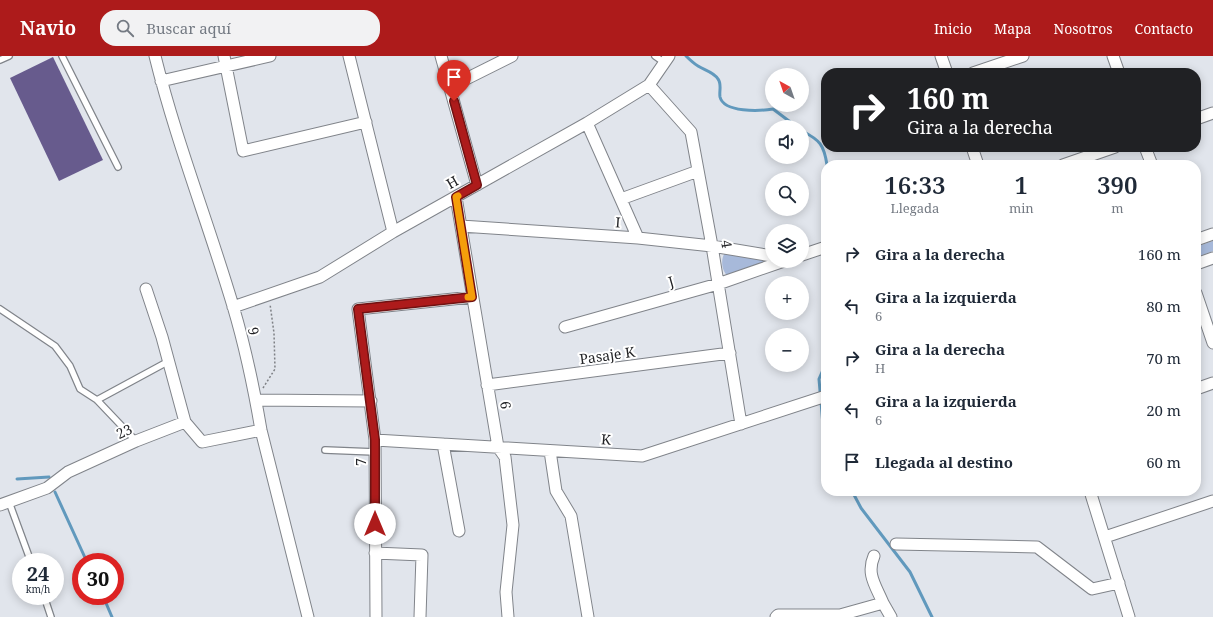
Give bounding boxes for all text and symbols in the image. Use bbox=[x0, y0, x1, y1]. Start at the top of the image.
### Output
search box bbox=[100, 10, 380, 46]
text: Navio bbox=[20, 15, 76, 41]
icon: search bbox=[114, 17, 136, 39]
text: Buscar aquí bbox=[146, 18, 231, 38]
text: Inicio bbox=[934, 19, 972, 38]
text: Mapa bbox=[994, 19, 1032, 38]
text: Nosotros bbox=[1054, 19, 1113, 38]
text: Contacto bbox=[1135, 19, 1193, 38]
pin bbox=[437, 60, 471, 101]
icon: arrive bbox=[443, 66, 465, 88]
north arrow bbox=[765, 68, 809, 112]
map controls bbox=[765, 68, 809, 372]
text: 160 m bbox=[907, 79, 989, 117]
icon: right bbox=[841, 84, 893, 136]
text: Gira a la derecha bbox=[907, 115, 1053, 139]
button: sound bbox=[765, 120, 809, 164]
text: 16:33 bbox=[884, 168, 946, 201]
text: 1 bbox=[1015, 168, 1028, 201]
text: 390 bbox=[1097, 168, 1138, 201]
street label: H bbox=[442, 171, 462, 193]
button: search bbox=[765, 172, 809, 216]
text: Llegada bbox=[891, 199, 939, 217]
text: min bbox=[1009, 199, 1034, 217]
text: m bbox=[1111, 199, 1123, 217]
street label: I bbox=[615, 212, 621, 232]
button: layers bbox=[765, 224, 809, 268]
street label: 4 bbox=[717, 239, 737, 250]
icon: right bbox=[841, 243, 863, 265]
text: Gira a la derecha bbox=[875, 244, 1005, 264]
text: 160 m bbox=[1138, 244, 1181, 264]
street label: J bbox=[665, 271, 676, 291]
button: + bbox=[765, 276, 809, 320]
text: Gira a la izquierda bbox=[875, 287, 1017, 307]
icon: left bbox=[841, 295, 863, 317]
text: 80 m bbox=[1146, 296, 1181, 316]
text: 6 bbox=[875, 307, 882, 325]
street label: 9 bbox=[244, 325, 264, 337]
button: − bbox=[765, 328, 809, 372]
text: Gira a la derecha bbox=[875, 339, 1005, 359]
street label: Pasaje K bbox=[578, 342, 636, 368]
icon: right bbox=[841, 347, 863, 369]
text: 70 m bbox=[1146, 348, 1181, 368]
text: H bbox=[875, 359, 885, 377]
text: Gira a la izquierda bbox=[875, 391, 1017, 411]
icon: left bbox=[841, 399, 863, 421]
street label: 6 bbox=[496, 400, 516, 411]
text: 20 m bbox=[1146, 400, 1181, 420]
text: 6 bbox=[875, 411, 882, 429]
street label: 23 bbox=[113, 419, 135, 443]
street label: K bbox=[600, 429, 612, 449]
icon: arrive bbox=[841, 451, 863, 473]
text: Llegada al destino bbox=[875, 452, 1013, 472]
text: 60 m bbox=[1146, 452, 1181, 472]
street label: 7 bbox=[351, 458, 370, 466]
position arrow bbox=[354, 503, 396, 545]
speed limit sign: 30 bbox=[72, 553, 124, 605]
text: 24 bbox=[27, 560, 49, 587]
text: km/h bbox=[26, 582, 50, 596]

